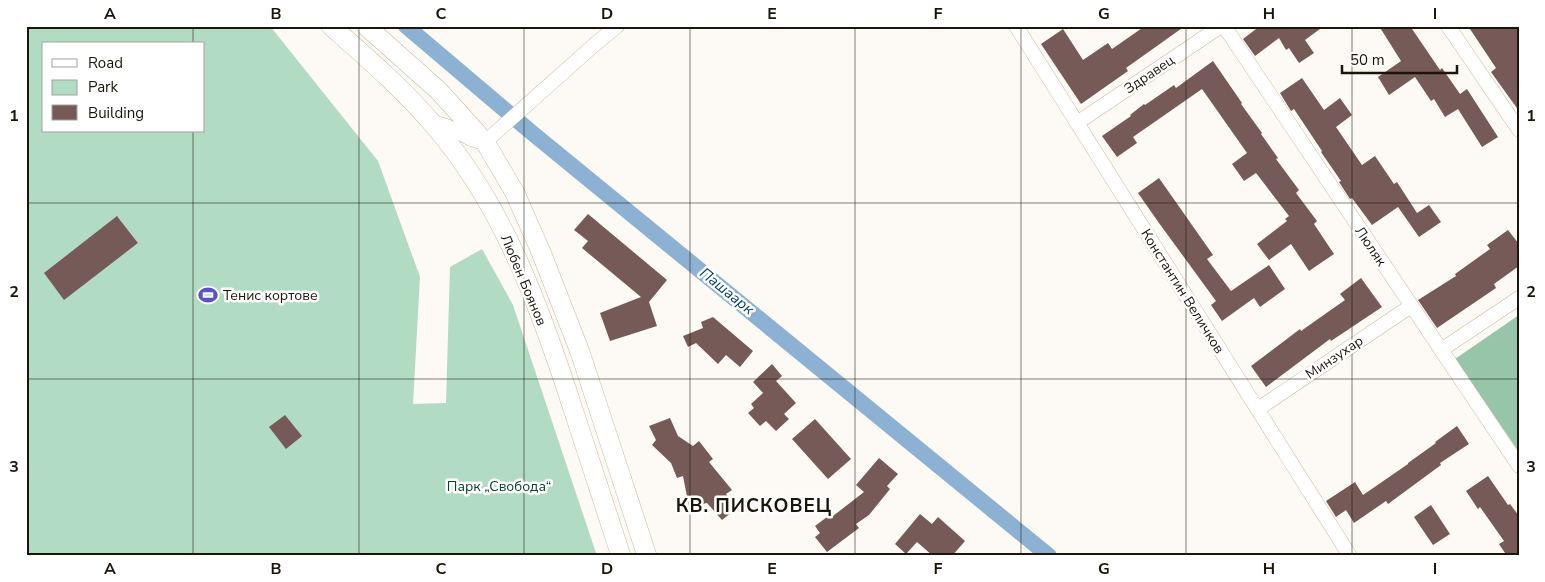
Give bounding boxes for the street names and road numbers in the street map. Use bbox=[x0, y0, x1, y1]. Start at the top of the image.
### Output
street label: Здравец bbox=[1120, 51, 1178, 98]
street label: Люляк bbox=[1350, 223, 1391, 270]
street label: Константин Величков bbox=[1136, 225, 1229, 358]
street label: Любен Боянов bbox=[496, 232, 551, 329]
street label: Минзухар bbox=[1302, 331, 1367, 384]

